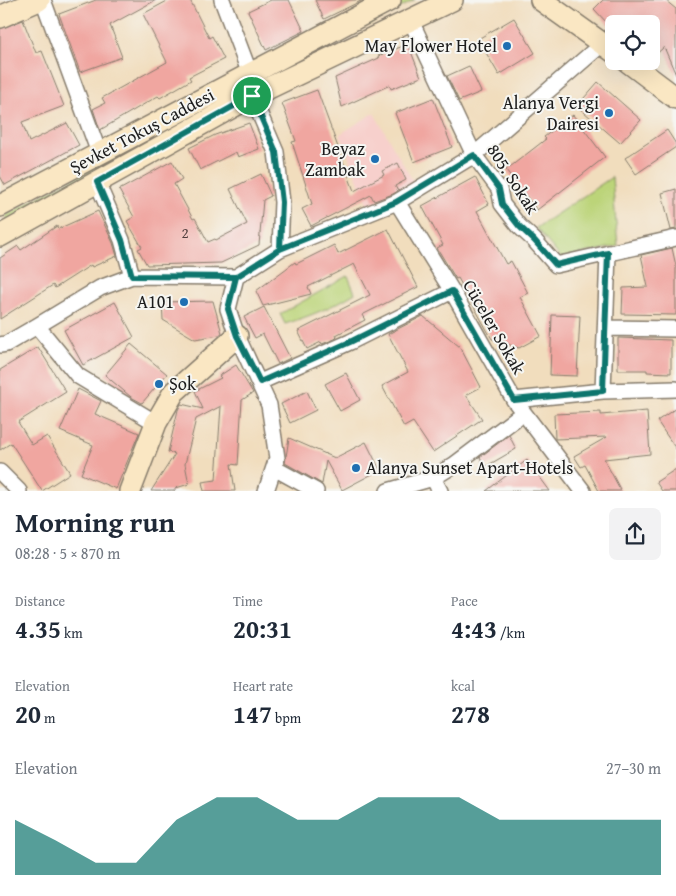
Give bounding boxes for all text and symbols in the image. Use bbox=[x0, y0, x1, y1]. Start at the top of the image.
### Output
map controls bbox=[605, 15, 660, 70]
button: locate bbox=[605, 15, 660, 70]
place label: May Flower Hotel bbox=[365, 32, 497, 59]
marker: May Flower Hotel bbox=[501, 40, 513, 52]
pin bbox=[231, 75, 273, 117]
street label: Şevket Tokuş Caddesi bbox=[65, 81, 219, 180]
icon: arrive bbox=[238, 82, 266, 110]
place label: Alanya Vergi Dairesi bbox=[503, 89, 599, 137]
marker: Alanya Vergi Dairesi bbox=[603, 107, 615, 119]
place label: Beyaz Zambak bbox=[305, 135, 366, 183]
street label: 805. Sokak bbox=[481, 138, 547, 220]
marker: Beyaz Zambak bbox=[369, 153, 381, 165]
house number: 2 bbox=[181, 222, 189, 243]
street label: Cüceler Sokak bbox=[456, 274, 533, 380]
place label: A101 bbox=[137, 288, 174, 315]
marker: A101 bbox=[178, 296, 190, 308]
place label: Şok bbox=[169, 370, 197, 397]
marker: Şok bbox=[153, 378, 165, 390]
place label: Alanya Sunset Apart-Hotels bbox=[366, 454, 574, 481]
marker: Alanya Sunset Apart-Hotels bbox=[350, 462, 362, 474]
text: Morning run bbox=[15, 501, 175, 542]
button: share bbox=[609, 508, 661, 560]
text: 08:28 · 5 × 870 m bbox=[15, 541, 120, 565]
text: Distance bbox=[15, 591, 65, 611]
text: Time bbox=[233, 591, 263, 611]
text: Pace bbox=[451, 591, 478, 611]
text: 4.35 bbox=[15, 611, 61, 647]
text: 20:31 bbox=[233, 611, 292, 647]
text: 4:43 bbox=[451, 611, 497, 647]
text: km bbox=[61, 623, 83, 643]
text: /km bbox=[497, 623, 525, 643]
text: Elevation bbox=[15, 676, 70, 696]
text: Heart rate bbox=[233, 676, 293, 696]
text: kcal bbox=[451, 676, 475, 696]
text: 20 bbox=[15, 696, 41, 732]
text: 147 bbox=[233, 696, 272, 732]
text: 278 bbox=[451, 696, 490, 732]
text: m bbox=[41, 708, 55, 728]
text: bpm bbox=[272, 708, 301, 728]
text: Elevation bbox=[15, 756, 78, 780]
text: 27–30 m bbox=[606, 756, 661, 780]

